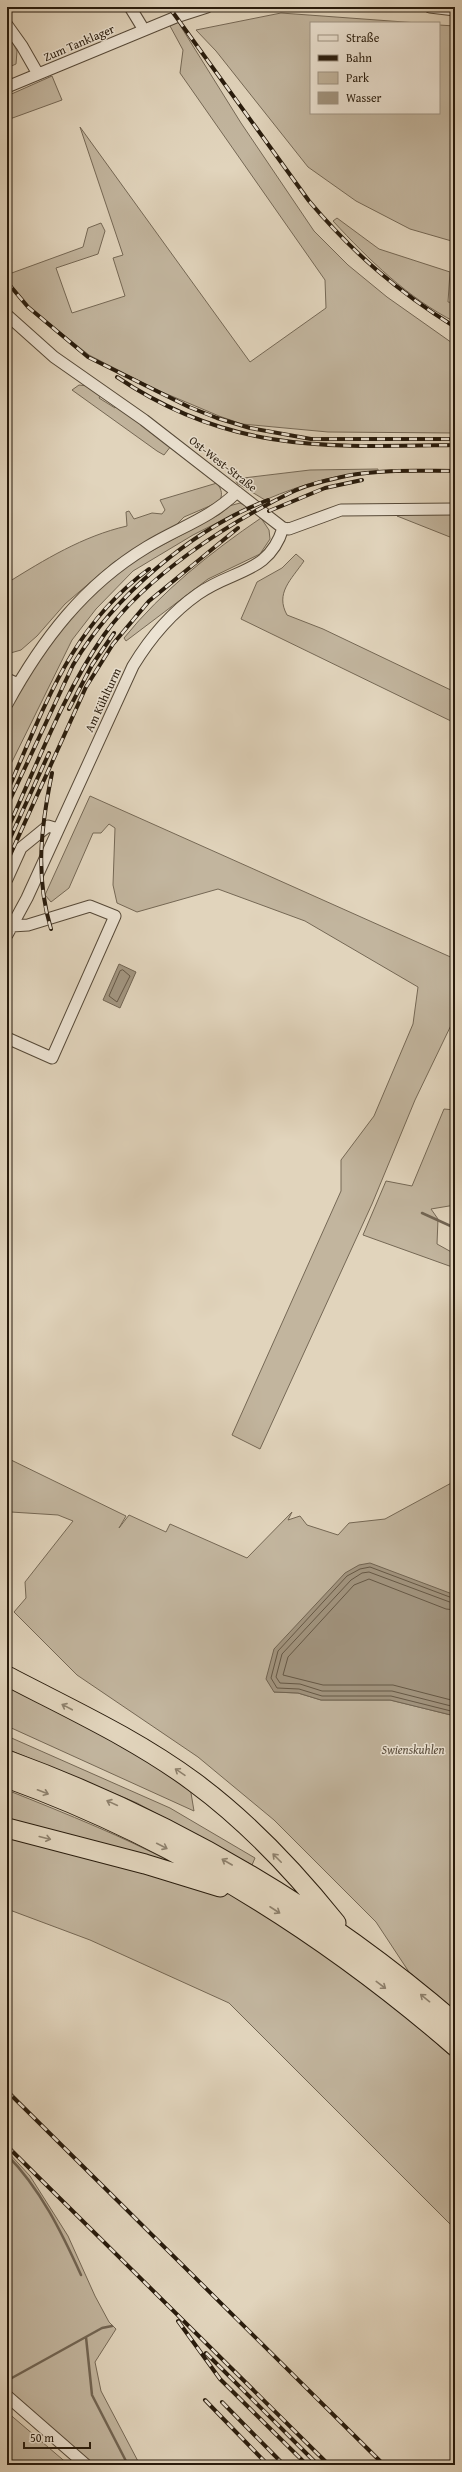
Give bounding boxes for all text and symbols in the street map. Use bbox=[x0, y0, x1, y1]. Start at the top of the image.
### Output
street label: Zum Tanklager bbox=[41, 20, 117, 65]
legend bbox=[310, 22, 440, 114]
text: Straße bbox=[346, 29, 380, 46]
text: Bahn bbox=[346, 49, 372, 66]
text: Park bbox=[346, 69, 370, 86]
text: Wasser bbox=[346, 89, 382, 106]
street label: Ost-West-Straße bbox=[186, 432, 261, 496]
street label: Am Kühlturm bbox=[80, 665, 125, 735]
one-way arrow bbox=[61, 1703, 73, 1710]
park label: Swienskuhlen bbox=[382, 1741, 444, 1758]
one-way arrow bbox=[174, 1768, 185, 1776]
one-way arrow bbox=[37, 1789, 49, 1797]
one-way arrow bbox=[106, 1799, 118, 1806]
one-way arrow bbox=[38, 1834, 51, 1842]
one-way arrow bbox=[155, 1843, 167, 1850]
one-way arrow bbox=[272, 1853, 282, 1863]
one-way arrow bbox=[221, 1858, 233, 1865]
one-way arrow bbox=[269, 1906, 281, 1914]
one-way arrow bbox=[375, 1981, 386, 1989]
one-way arrow bbox=[420, 1993, 431, 2002]
scale bar bbox=[24, 2424, 90, 2450]
text: 50 m bbox=[30, 2429, 54, 2446]

